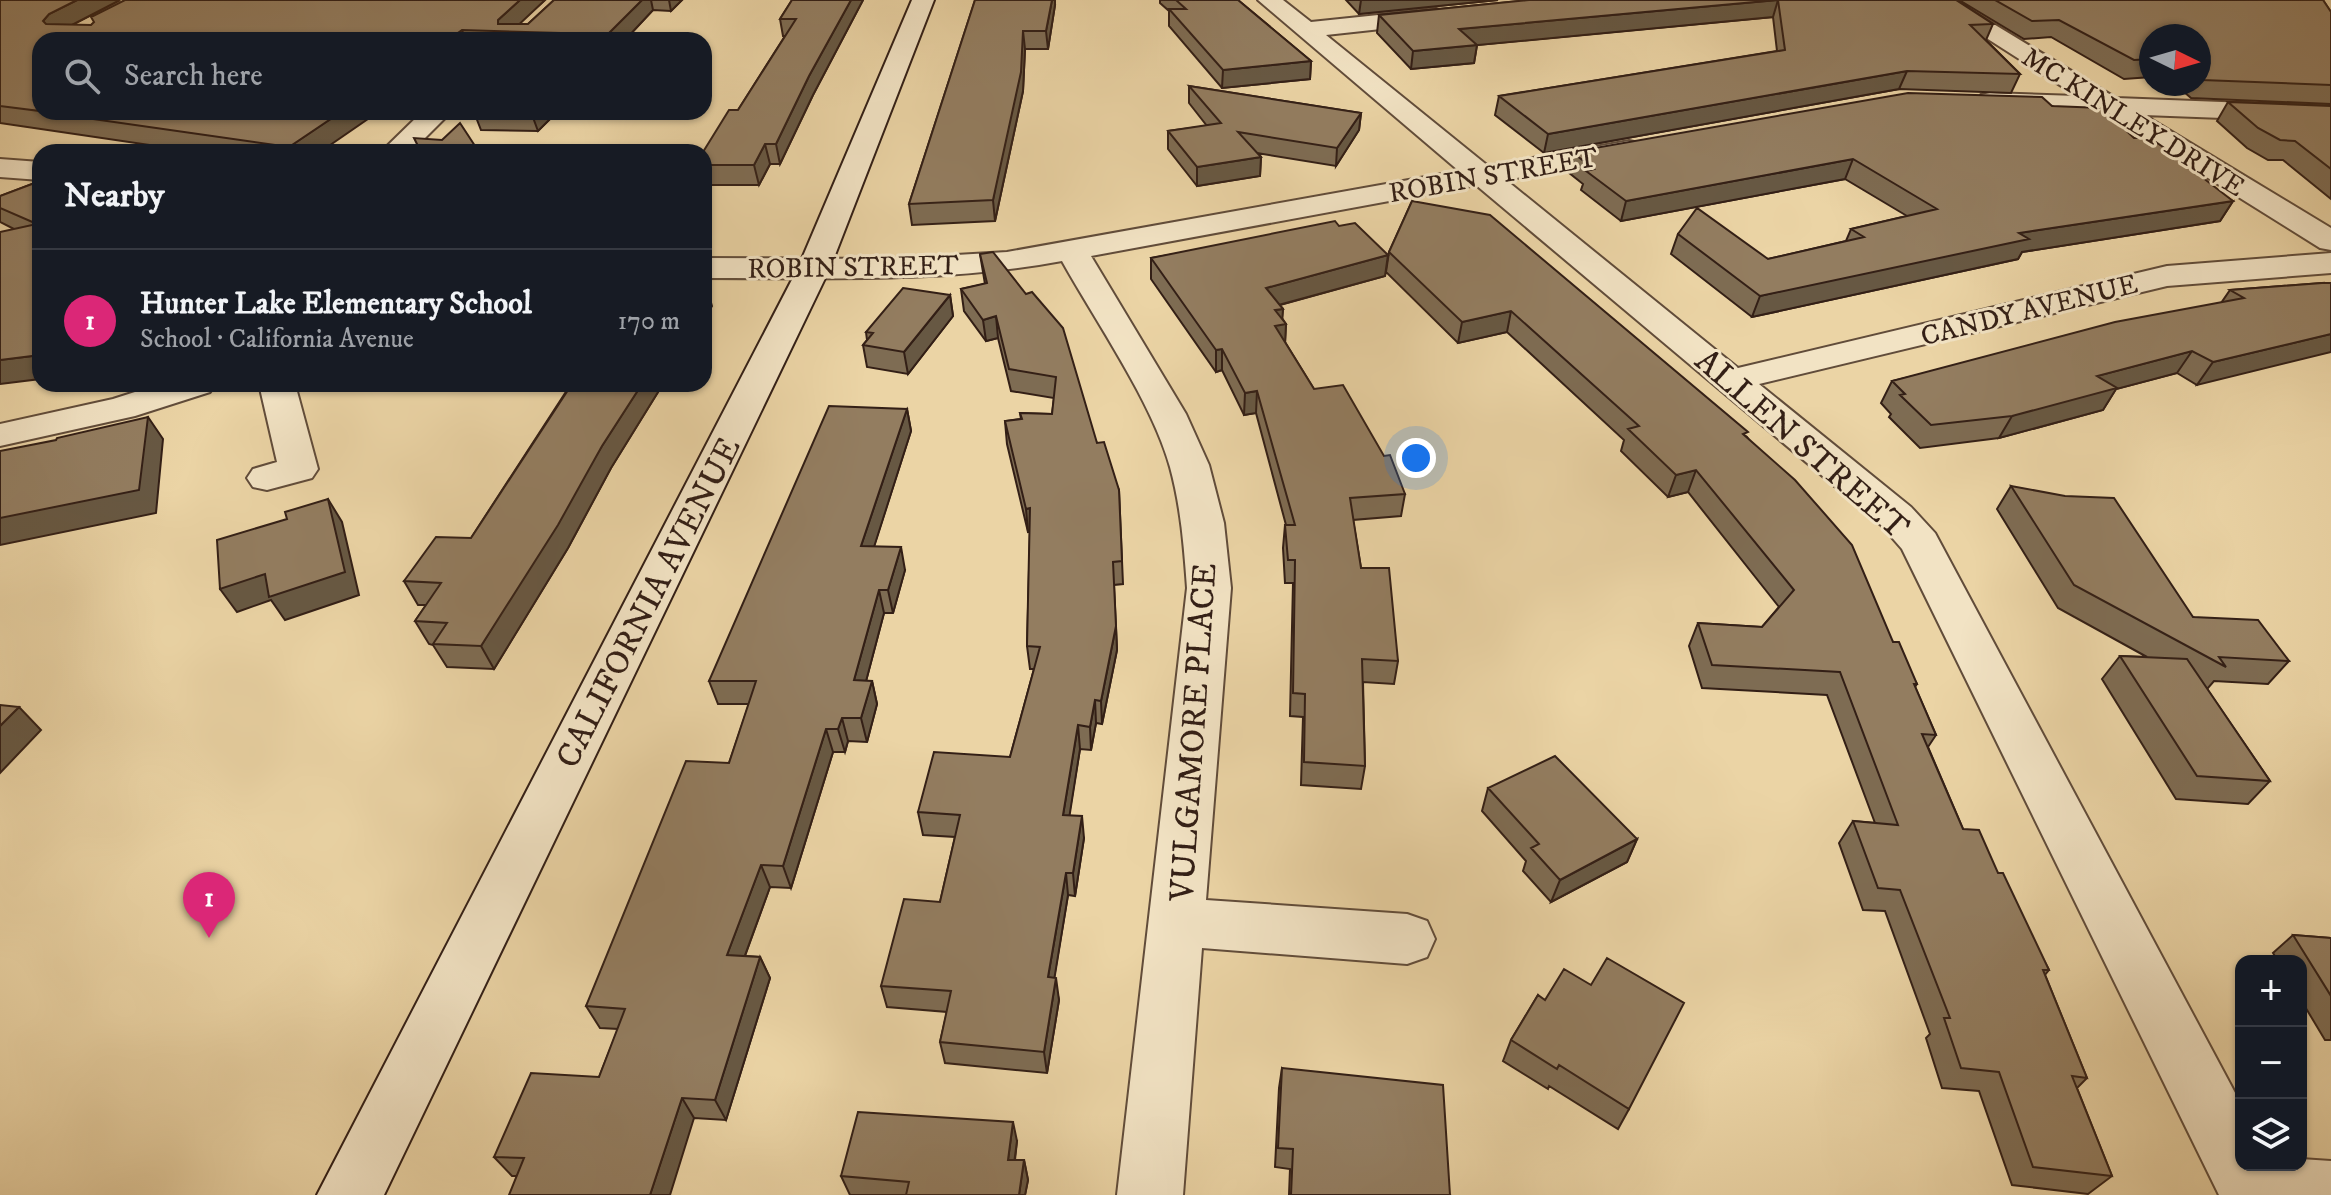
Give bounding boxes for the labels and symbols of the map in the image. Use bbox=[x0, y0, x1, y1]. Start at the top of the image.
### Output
north arrow bbox=[2139, 24, 2211, 96]
street label: MC KINLEY DRIVE bbox=[2015, 40, 2251, 205]
street label: ROBIN STREET bbox=[1386, 140, 1600, 211]
street label: ROBIN STREET bbox=[747, 248, 959, 287]
street label: CANDY AVENUE bbox=[1917, 267, 2141, 354]
street label: ALLEN STREET bbox=[1686, 340, 1918, 549]
street label: CALIFORNIA AVENUE bbox=[547, 431, 750, 775]
your location bbox=[1396, 438, 1436, 478]
street label: VULGAMORE PLACE bbox=[1161, 562, 1227, 904]
pin: 1 bbox=[183, 872, 235, 938]

